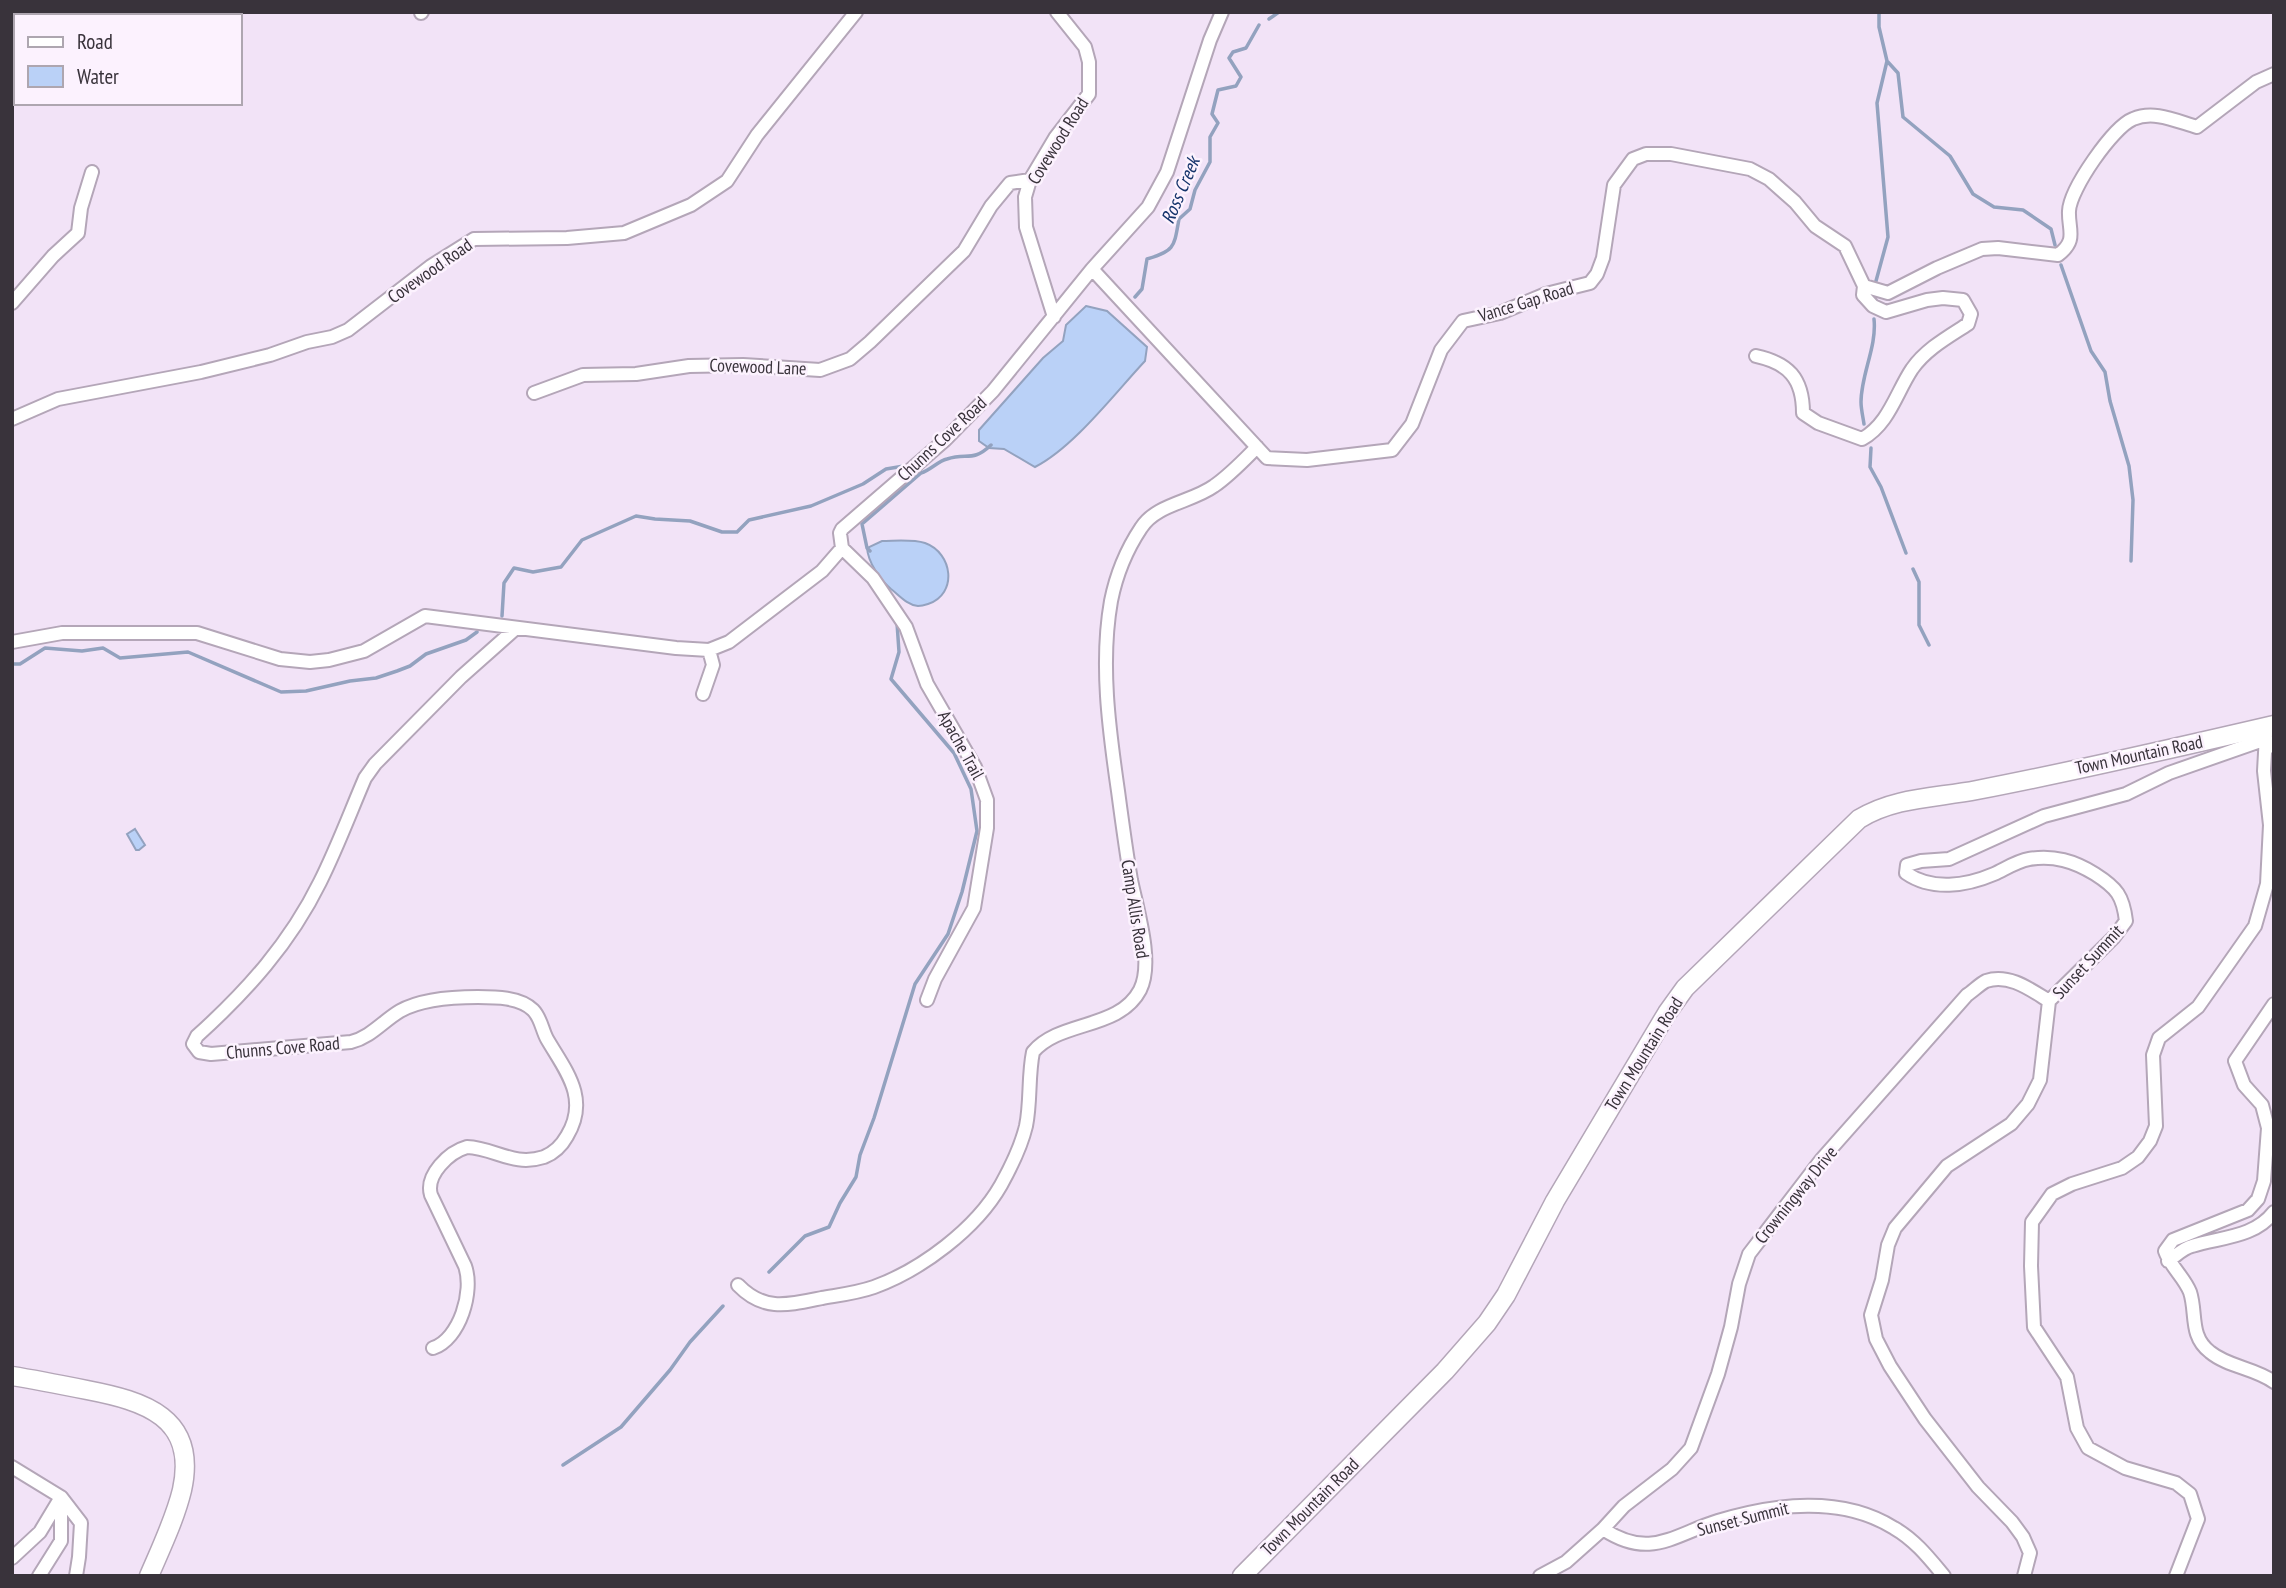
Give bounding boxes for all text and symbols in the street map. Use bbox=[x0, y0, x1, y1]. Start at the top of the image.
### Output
legend bbox=[14, 14, 242, 105]
text: Road bbox=[77, 28, 113, 55]
text: Water bbox=[77, 63, 119, 90]
street label: Covewood Road bbox=[1022, 93, 1093, 188]
water label: Ross Creek bbox=[1155, 151, 1206, 227]
street label: Covewood Road bbox=[383, 233, 476, 308]
street label: Vance Gap Road bbox=[1474, 276, 1576, 327]
street label: Covewood Lane bbox=[709, 353, 807, 380]
street label: Chunns Cove Road bbox=[892, 391, 991, 486]
street label: Apache Trail bbox=[933, 706, 990, 784]
street label: Town Mountain Road bbox=[2073, 730, 2205, 779]
street label: Camp Allis Road bbox=[1116, 858, 1155, 960]
street label: Sunset Summit bbox=[2047, 920, 2128, 1004]
street label: Town Mountain Road bbox=[1599, 993, 1688, 1115]
street label: Chunns Cove Road bbox=[225, 1031, 341, 1064]
street label: Crowningway Drive bbox=[1749, 1141, 1842, 1248]
street label: Town Mountain Road bbox=[1256, 1453, 1364, 1561]
street label: Sunset Summit bbox=[1695, 1496, 1791, 1541]

